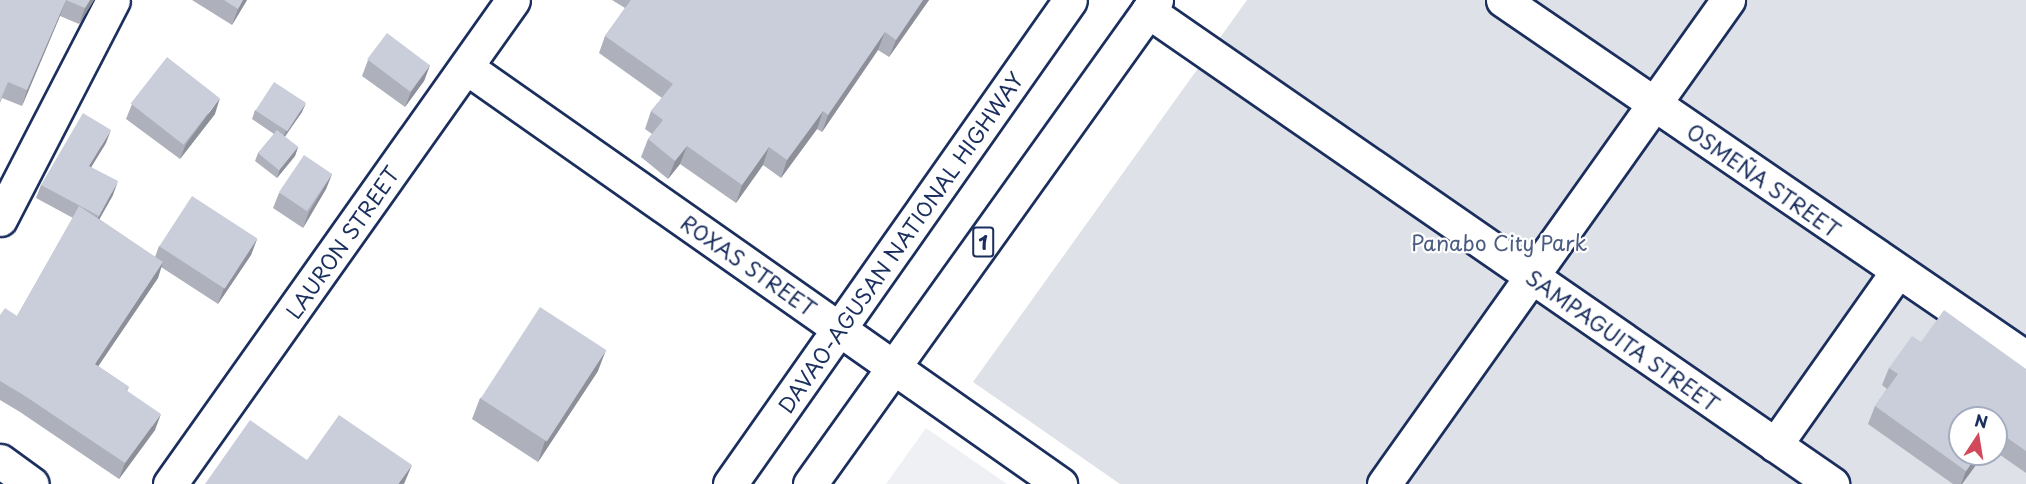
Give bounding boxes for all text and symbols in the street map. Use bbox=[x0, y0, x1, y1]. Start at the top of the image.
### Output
street label: DAVAO-AGUSAN NATIONAL HIGHWAY bbox=[772, 67, 1028, 417]
street label: OSMEÑA STREET bbox=[1681, 117, 1847, 243]
street label: LAURON STREET bbox=[279, 160, 405, 324]
street label: ROXAS STREET bbox=[676, 208, 822, 322]
road number: 1 bbox=[971, 225, 995, 259]
park label: Panabo City Park bbox=[1410, 229, 1588, 255]
street label: SAMPAGUITA STREET bbox=[1520, 263, 1726, 417]
north arrow bbox=[1948, 406, 2008, 466]
text: N bbox=[1973, 407, 1990, 433]

